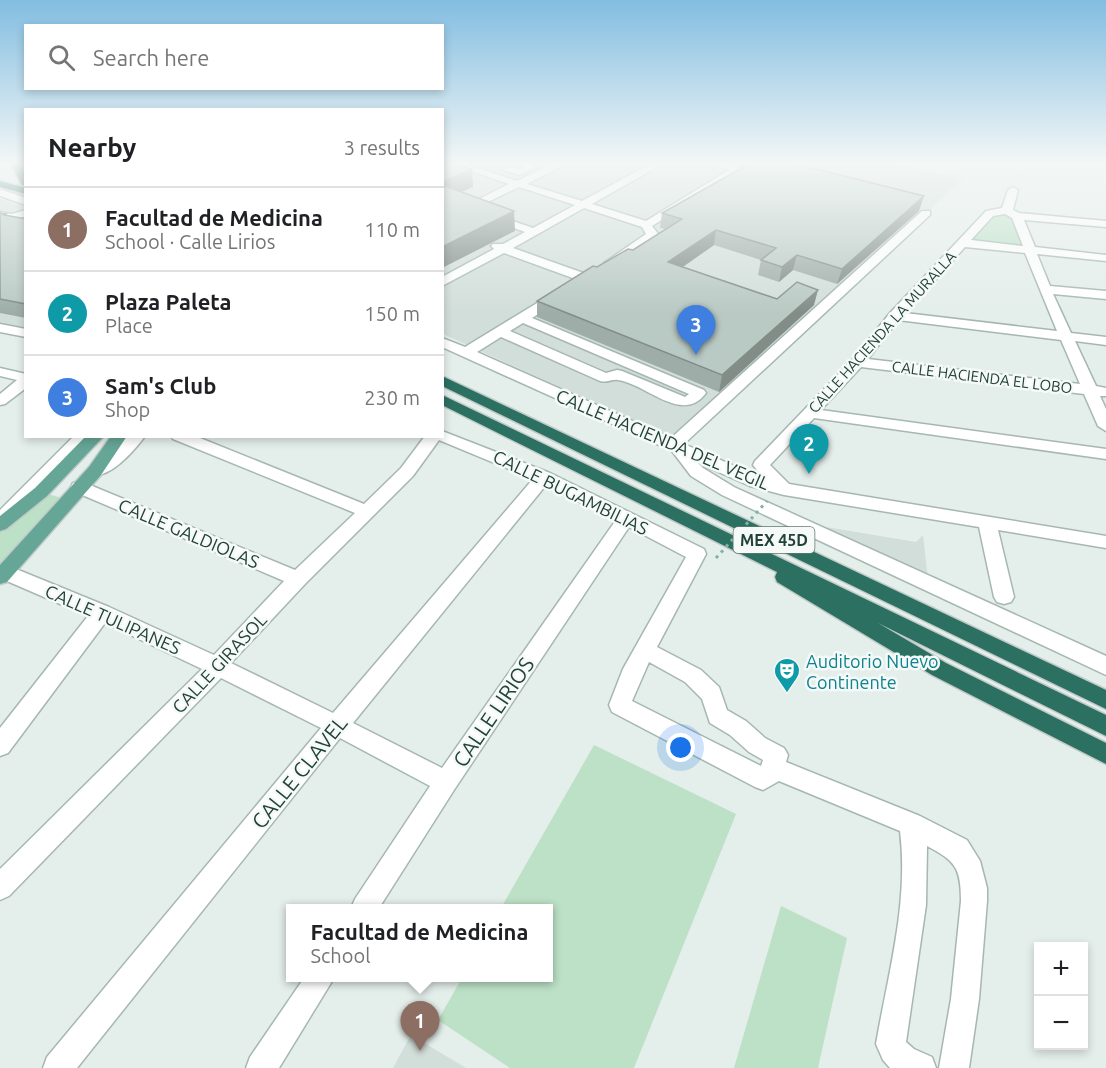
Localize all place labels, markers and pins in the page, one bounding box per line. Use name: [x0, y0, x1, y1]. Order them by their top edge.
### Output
pin: 3: [676, 306, 716, 355]
pin: 2: [790, 424, 828, 474]
place label: Auditorio Nuevo Continente: [806, 651, 939, 692]
theatre icon: Auditorio Nuevo Continente: [772, 656, 802, 694]
pin: 1: [400, 1002, 440, 1051]

